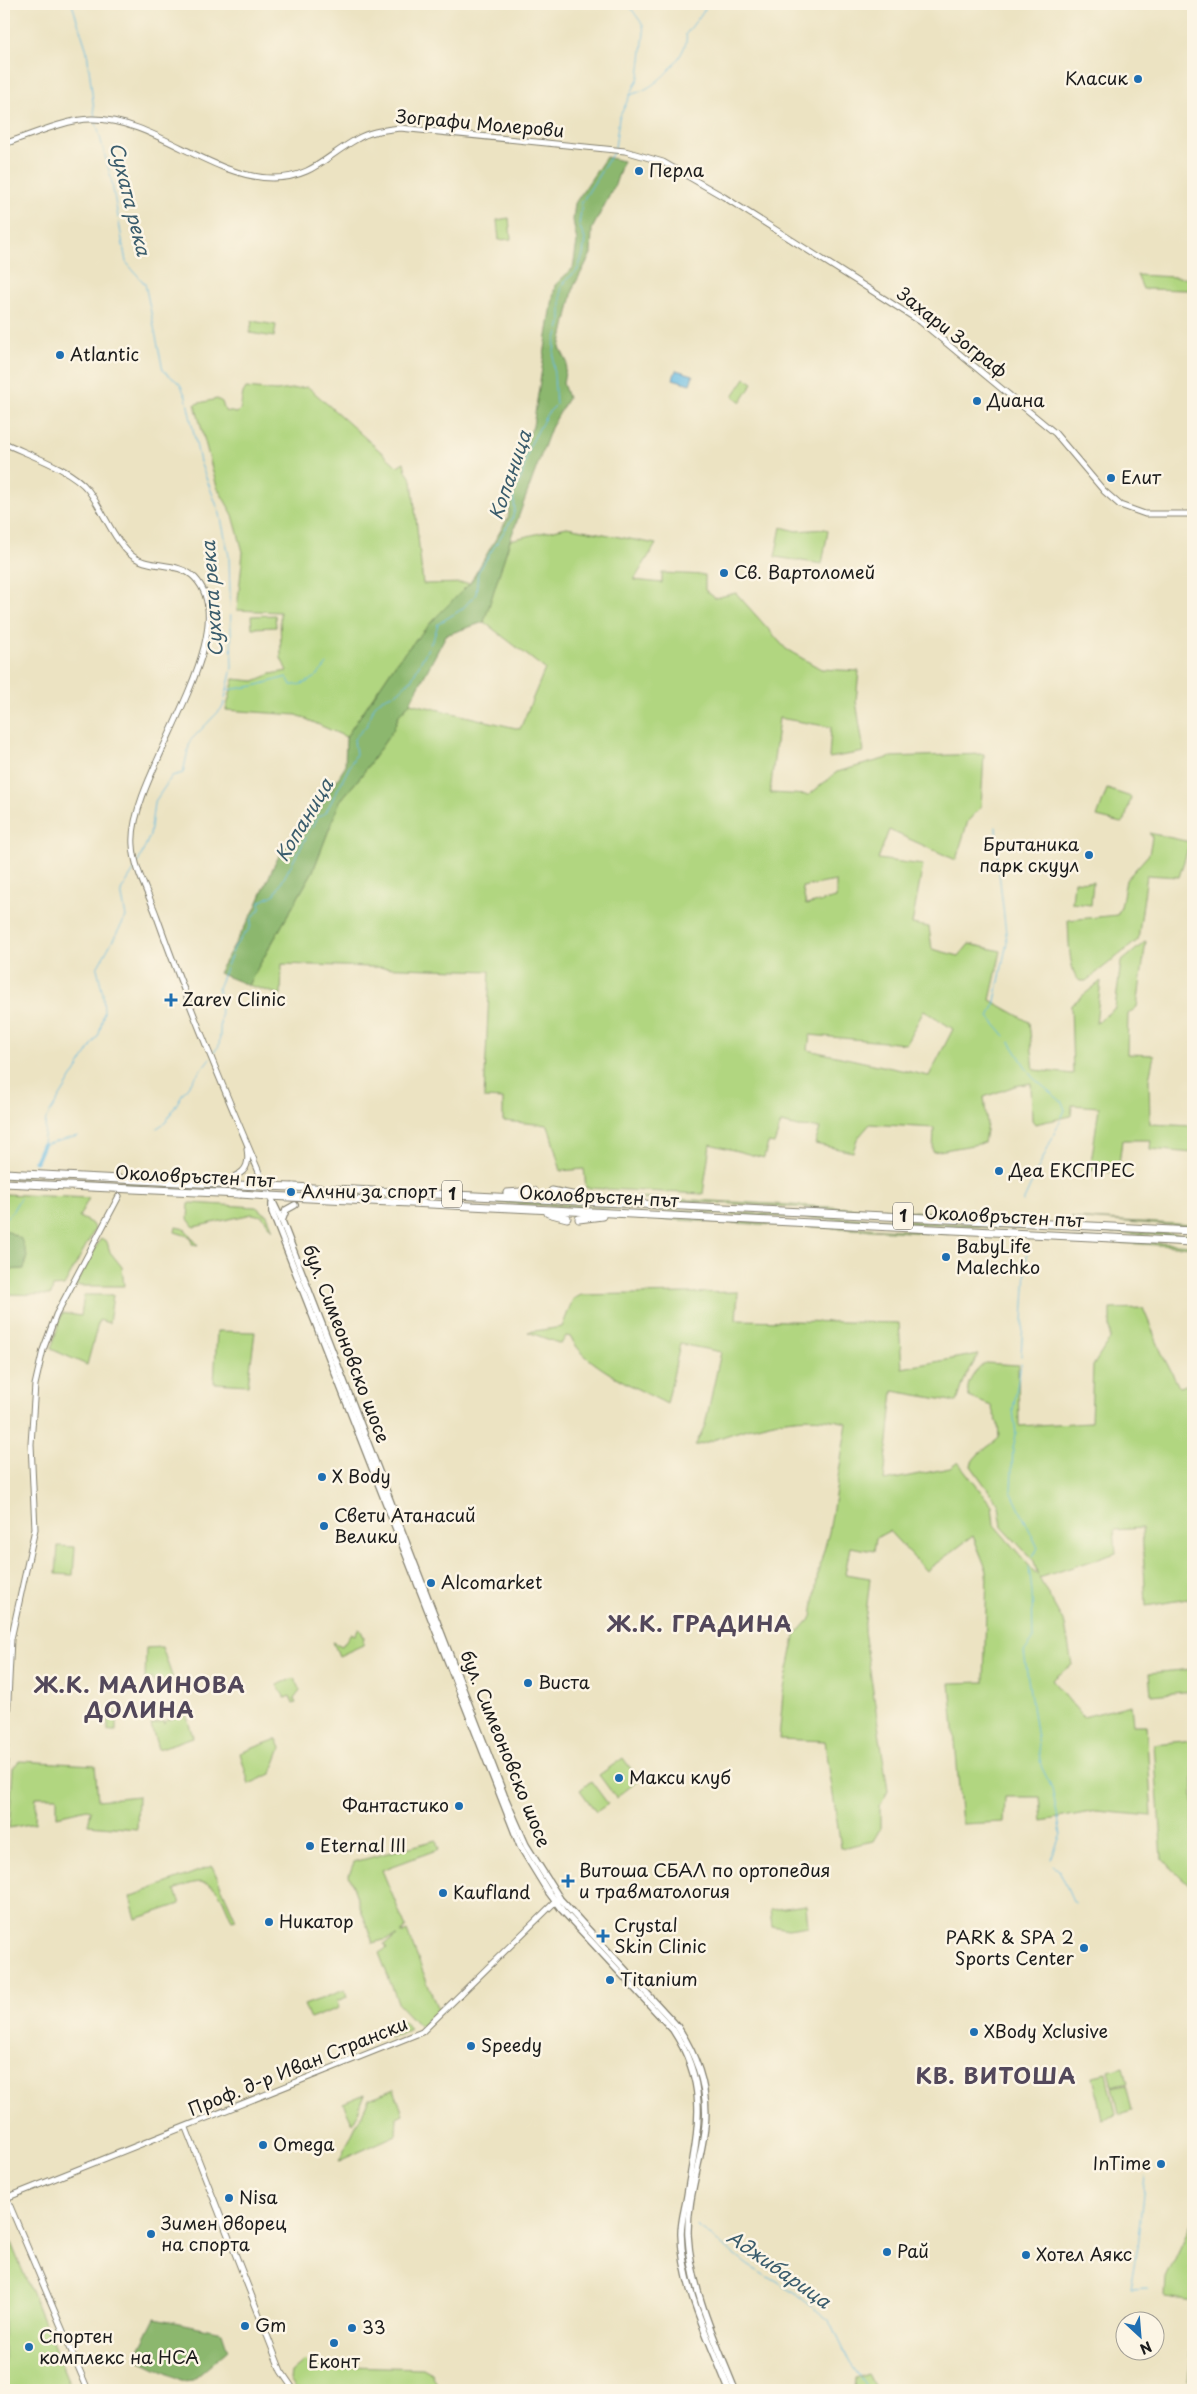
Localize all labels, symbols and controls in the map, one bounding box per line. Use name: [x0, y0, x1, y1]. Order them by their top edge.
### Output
place label: Класик: [1065, 64, 1128, 91]
marker: Класик: [1132, 73, 1144, 85]
street label: Зографи Молерови: [395, 102, 565, 143]
water label: Сухата река: [103, 139, 159, 260]
place label: Перла: [649, 156, 705, 183]
marker: Перла: [633, 165, 645, 177]
street label: Захари Зограф: [892, 280, 1014, 384]
place label: Atlantic: [70, 340, 139, 367]
marker: Atlantic: [54, 349, 66, 361]
place label: Диана: [986, 386, 1045, 413]
marker: Диана: [971, 395, 983, 407]
water label: Копаница: [481, 425, 538, 523]
place label: Елит: [1121, 463, 1162, 490]
marker: Елит: [1105, 472, 1117, 484]
water label: Сухата река: [193, 539, 229, 658]
place label: Св. Вартоломей: [734, 558, 875, 585]
marker: Св. Вартоломей: [718, 567, 730, 579]
water label: Копаница: [267, 772, 340, 866]
place label: Британика парк скуул: [979, 830, 1080, 878]
marker: Британика парк скуул: [1083, 849, 1095, 861]
place label: Zarev Clinic: [182, 985, 286, 1012]
marker: Zarev Clinic: [164, 993, 178, 1007]
place label: Деа ЕКСПРЕС: [1008, 1156, 1135, 1183]
street label: Околовръстен път: [114, 1158, 276, 1193]
marker: Деа ЕКСПРЕС: [993, 1165, 1005, 1177]
place label: Алчни за спорт: [301, 1177, 437, 1204]
street label: Околовръстен път: [518, 1178, 680, 1213]
road number: 1: [442, 1180, 462, 1208]
marker: Алчни за спорт: [285, 1186, 297, 1198]
street label: Околовръстен път: [923, 1198, 1085, 1233]
road number: 1: [893, 1202, 913, 1230]
place label: BabyLife Malechko: [956, 1232, 1040, 1280]
street label: бул. Симеоновско шосе: [297, 1240, 398, 1447]
marker: BabyLife Malechko: [940, 1251, 952, 1263]
place label: X Body: [332, 1462, 391, 1489]
marker: X Body: [316, 1471, 328, 1483]
place label: Свети Атанасий Велики: [334, 1501, 476, 1549]
marker: Свети Атанасий Велики: [318, 1520, 330, 1532]
place label: Alcomarket: [441, 1568, 542, 1595]
marker: Alcomarket: [425, 1577, 437, 1589]
district label: Ж.К. ГРАДИНА: [606, 1606, 793, 1639]
street label: бул. Симеоновско шосе: [454, 1646, 558, 1851]
district label: Ж.К. МАЛИНОВА ДОЛИНА: [33, 1667, 246, 1725]
place label: Виста: [538, 1668, 590, 1695]
marker: Виста: [522, 1677, 534, 1689]
place label: Макси клуб: [629, 1763, 731, 1790]
marker: Макси клуб: [613, 1772, 625, 1784]
place label: Фантастико: [342, 1791, 449, 1818]
marker: Фантастико: [453, 1800, 465, 1812]
place label: Eternal III: [320, 1831, 406, 1858]
marker: Eternal III: [304, 1840, 316, 1852]
place label: Витоша СБАЛ по ортопедия и травматология: [579, 1856, 831, 1904]
marker: Витоша СБАЛ по ортопедия и травматология: [561, 1874, 575, 1888]
place label: Kaufland: [453, 1878, 530, 1905]
marker: Kaufland: [437, 1887, 449, 1899]
place label: Никатор: [279, 1907, 354, 1934]
place label: Crystal Skin Clinic: [614, 1911, 707, 1959]
marker: Никатор: [263, 1916, 275, 1928]
place label: PARK & SPA 2 Sports Center: [945, 1923, 1075, 1971]
marker: Crystal Skin Clinic: [596, 1929, 610, 1943]
marker: PARK & SPA 2 Sports Center: [1078, 1942, 1090, 1954]
place label: Titanium: [620, 1965, 698, 1992]
marker: Titanium: [604, 1974, 616, 1986]
street label: Проф. д-р Иван Странски: [184, 2009, 411, 2122]
place label: XBody Xclusive: [984, 2017, 1108, 2044]
marker: XBody Xclusive: [968, 2026, 980, 2038]
place label: Speedy: [481, 2031, 542, 2058]
marker: Speedy: [465, 2040, 477, 2052]
district label: КВ. ВИТОША: [916, 2058, 1076, 2091]
place label: Omega: [273, 2130, 335, 2157]
marker: Omega: [257, 2139, 269, 2151]
place label: InTime: [1093, 2149, 1151, 2176]
marker: InTime: [1155, 2158, 1167, 2170]
place label: Nisa: [239, 2183, 278, 2210]
marker: Nisa: [223, 2192, 235, 2204]
place label: Зимен дворец на спорта: [161, 2209, 287, 2257]
water label: Аджибарица: [722, 2222, 838, 2315]
marker: Зимен дворец на спорта: [145, 2228, 157, 2240]
place label: Рай: [897, 2237, 929, 2264]
place label: Хотел Аякс: [1036, 2240, 1132, 2267]
marker: Рай: [881, 2246, 893, 2258]
marker: Хотел Аякс: [1020, 2249, 1032, 2261]
place label: Gm: [255, 2311, 286, 2338]
north arrow: [1114, 2312, 1164, 2362]
place label: 33: [362, 2313, 386, 2340]
marker: Gm: [239, 2320, 251, 2332]
place label: Спортен комплекс на НСА: [39, 2322, 199, 2370]
marker: 33: [346, 2322, 358, 2334]
text: N: [1136, 2336, 1156, 2360]
marker: Еконт: [328, 2337, 340, 2349]
marker: Спортен комплекс на НСА: [23, 2341, 35, 2353]
place label: Еконт: [308, 2347, 360, 2374]

